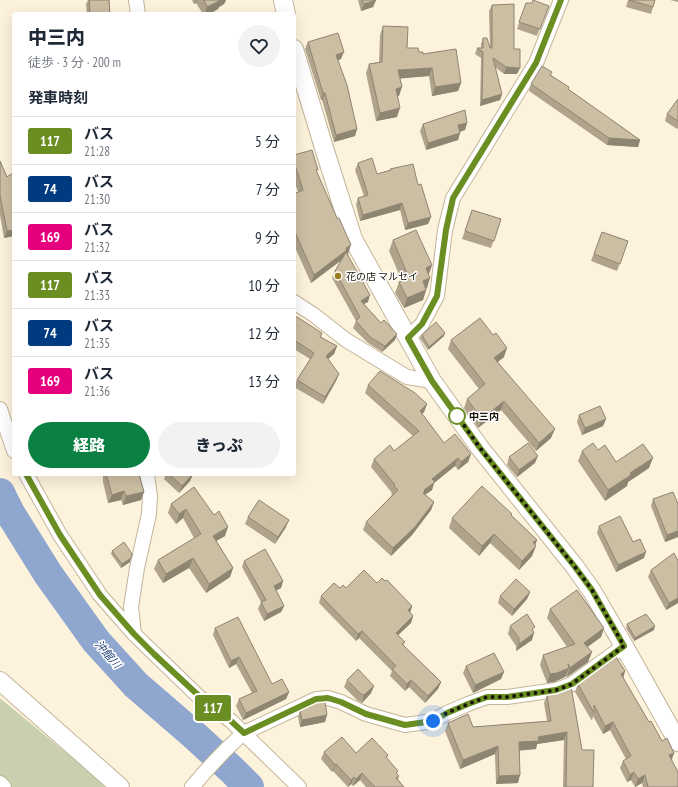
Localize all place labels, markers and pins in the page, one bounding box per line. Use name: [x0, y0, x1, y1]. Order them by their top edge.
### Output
place label: 花の店 マルセイ: [346, 270, 418, 283]
marker: 花の店 マルセイ: [333, 271, 343, 281]
marker: 中三内: [448, 407, 466, 425]
place label: 中三内: [469, 410, 499, 423]

